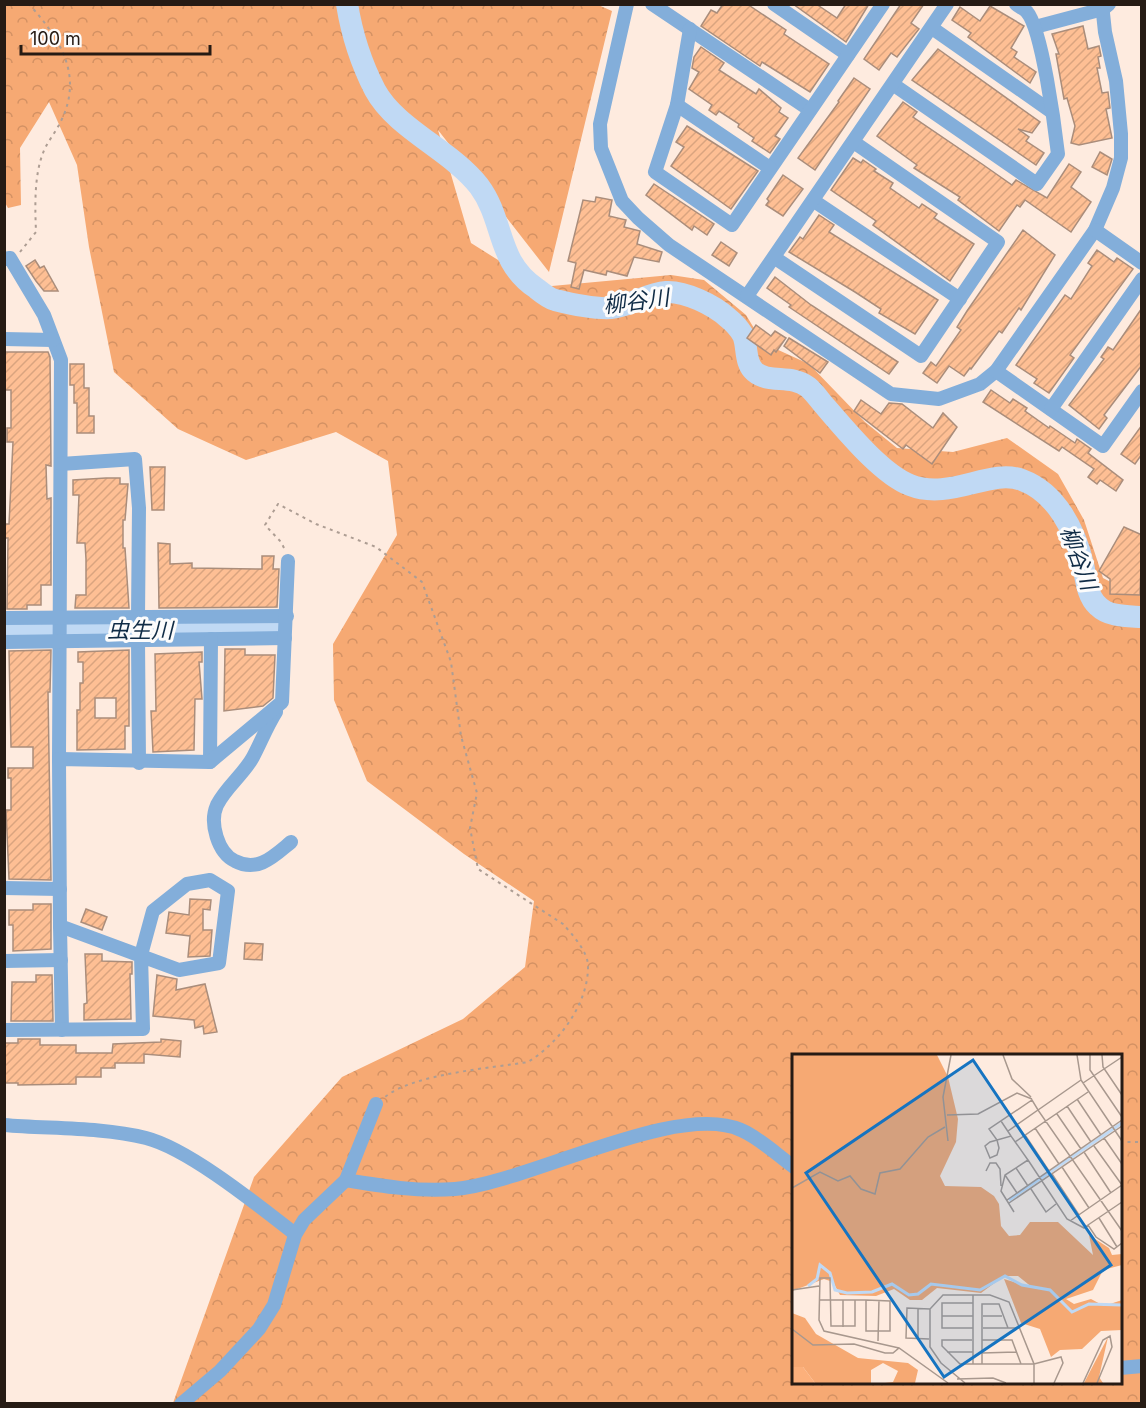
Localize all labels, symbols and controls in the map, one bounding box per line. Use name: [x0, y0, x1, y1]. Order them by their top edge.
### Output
scale bar: [21, 18, 210, 56]
text: 100 m: [30, 28, 81, 49]
water label: 柳谷川: [602, 284, 672, 318]
water label: 柳谷川: [1055, 523, 1103, 595]
water label: 虫生川: [107, 617, 175, 643]
inset map: [792, 1054, 1122, 1384]

